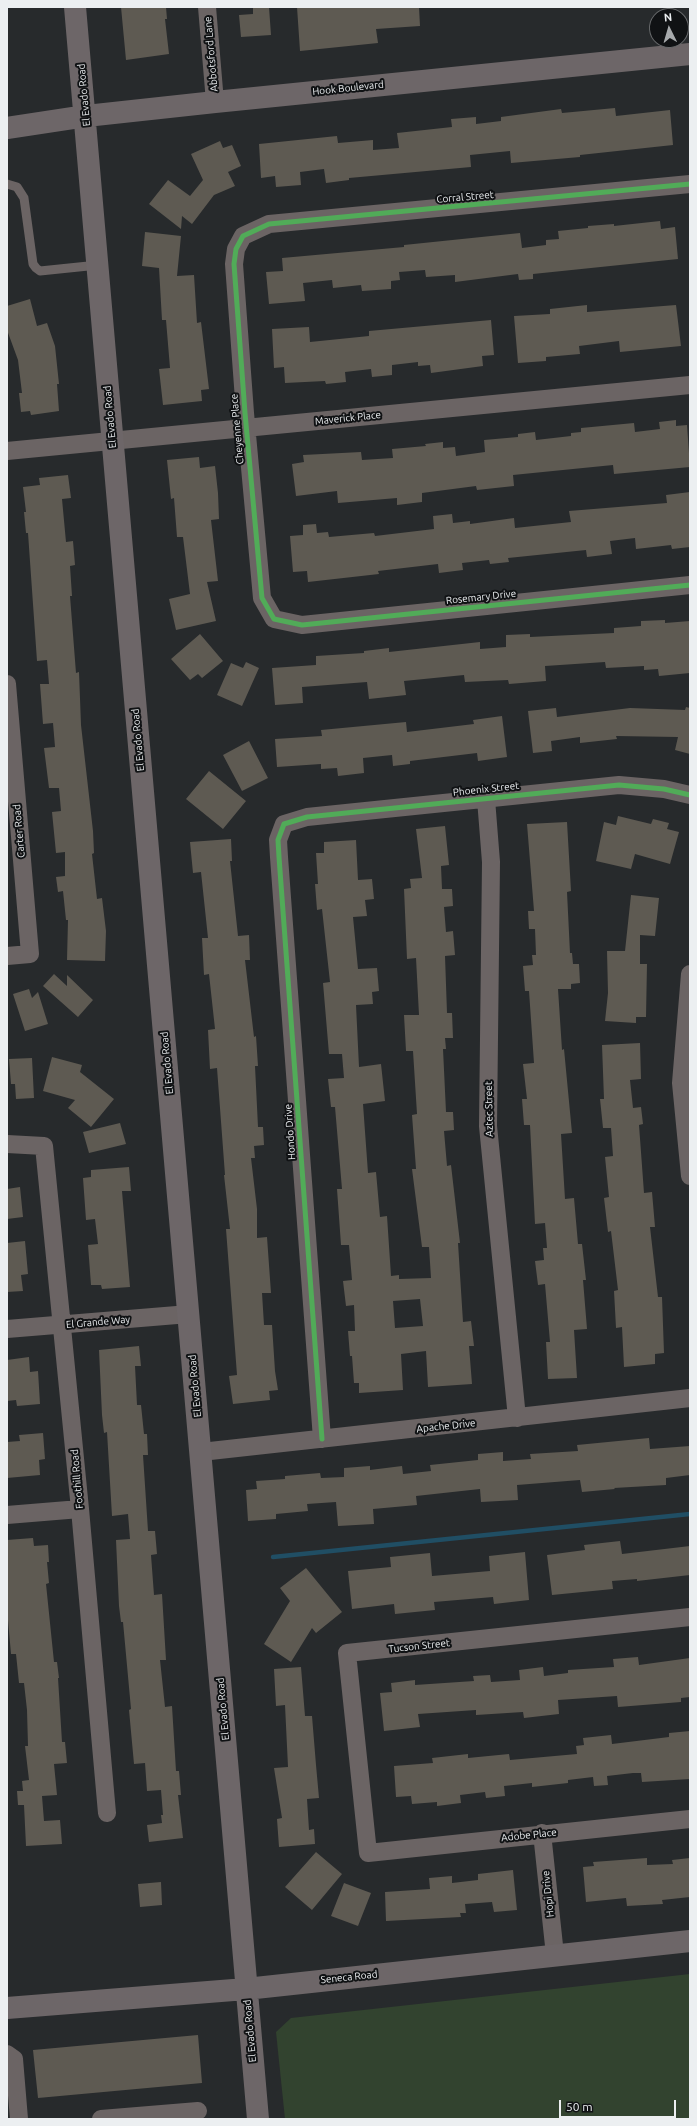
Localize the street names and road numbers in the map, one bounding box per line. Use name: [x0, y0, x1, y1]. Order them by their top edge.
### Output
street label: Abbotsford Lane: [202, 16, 220, 92]
street label: El Evado Road: [75, 63, 93, 127]
street label: Hook Boulevard: [312, 78, 384, 98]
street label: Corral Street: [436, 189, 494, 205]
street label: El Evado Road: [101, 385, 119, 449]
street label: Cheyenne Place: [228, 393, 246, 465]
street label: Maverick Place: [314, 409, 382, 427]
street label: Rosemary Drive: [445, 587, 517, 607]
street label: El Evado Road: [129, 708, 147, 772]
street label: Phoenix Street: [452, 780, 520, 798]
street label: Carter Road: [11, 804, 27, 858]
street label: El Evado Road: [158, 1031, 176, 1095]
street label: Aztec Street: [483, 1081, 495, 1137]
street label: Hondo Drive: [282, 1104, 298, 1160]
street label: El Grande Way: [65, 1313, 131, 1331]
street label: El Evado Road: [186, 1354, 204, 1418]
street label: Apache Drive: [416, 1417, 476, 1435]
street label: Foothill Road: [68, 1449, 86, 1509]
street label: Tucson Street: [388, 1637, 450, 1655]
street label: El Evado Road: [214, 1677, 232, 1741]
street label: Adobe Place: [501, 1826, 557, 1844]
street label: Hopi Drive: [540, 1870, 556, 1918]
street label: Seneca Road: [320, 1968, 378, 1986]
street label: El Evado Road: [241, 1999, 259, 2063]

